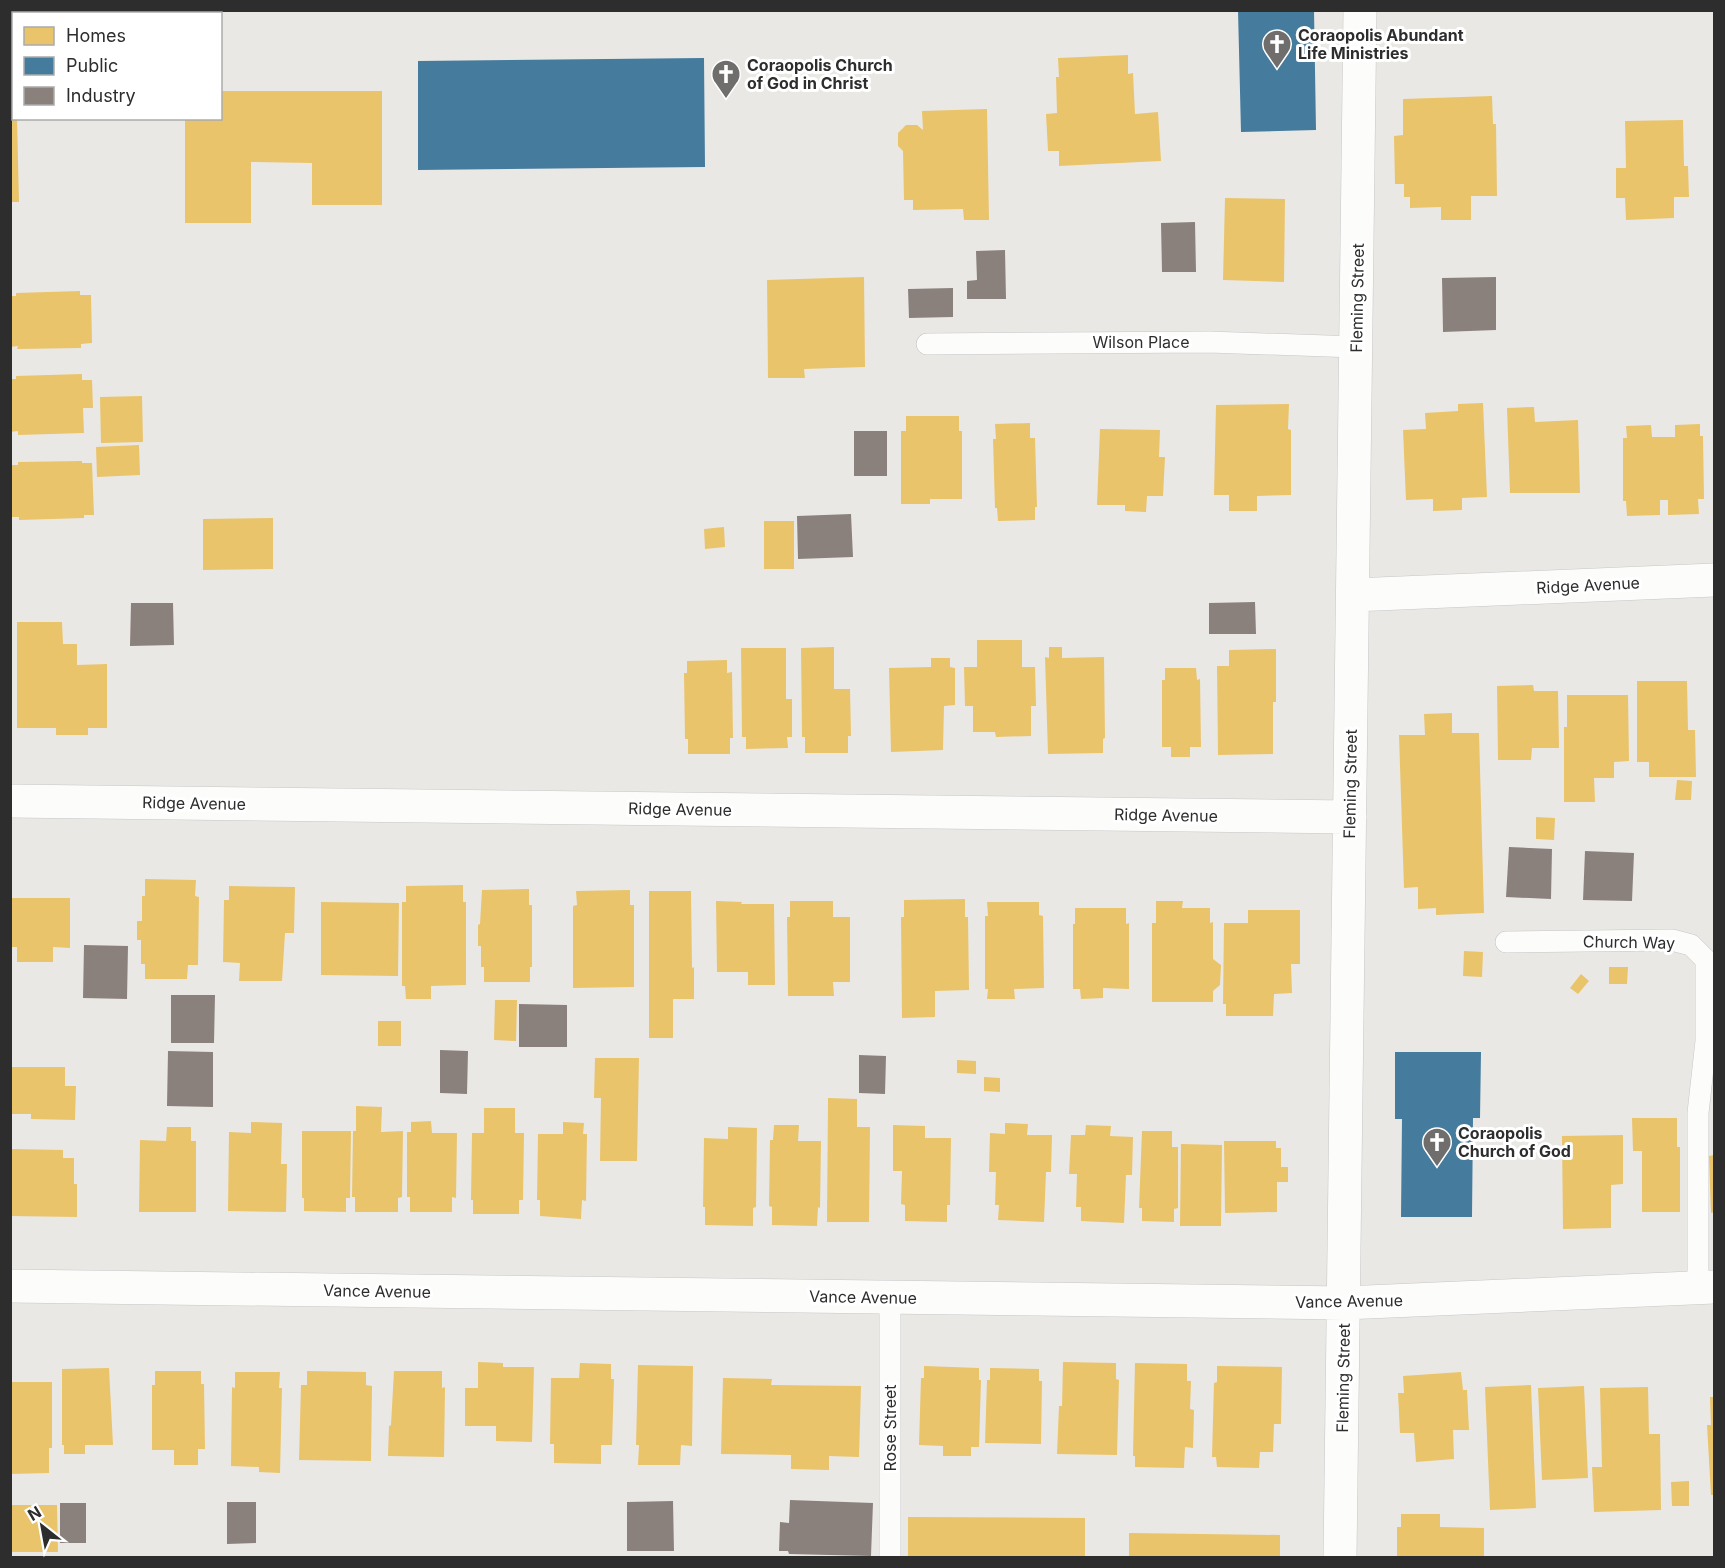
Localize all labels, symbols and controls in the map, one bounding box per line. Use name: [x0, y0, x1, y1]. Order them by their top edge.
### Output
legend: [12, 12, 222, 120]
text: Homes: [66, 25, 126, 46]
place label: Coraopolis Abundant Life Ministries: [1298, 25, 1464, 63]
church icon: Coraopolis Abundant Life Ministries: [1261, 28, 1293, 70]
text: Public: [66, 55, 118, 76]
place label: Coraopolis Church of God in Christ: [747, 55, 893, 93]
church icon: Coraopolis Church of God in Christ: [710, 58, 742, 100]
text: Industry: [66, 85, 136, 106]
street label: Fleming Street: [1346, 243, 1368, 353]
street label: Wilson Place: [1092, 332, 1190, 352]
street label: Ridge Avenue: [1536, 572, 1640, 598]
street label: Fleming Street: [1339, 729, 1361, 839]
street label: Ridge Avenue: [142, 792, 246, 814]
street label: Ridge Avenue: [628, 798, 732, 820]
street label: Ridge Avenue: [1114, 804, 1218, 826]
street label: Church Way: [1583, 931, 1675, 953]
place label: Coraopolis Church of God: [1458, 1123, 1571, 1161]
church icon: Coraopolis Church of God: [1421, 1126, 1453, 1168]
street label: Vance Avenue: [323, 1280, 431, 1302]
street label: Vance Avenue: [809, 1286, 917, 1308]
street label: Vance Avenue: [1295, 1290, 1403, 1312]
street label: Fleming Street: [1332, 1323, 1354, 1433]
street label: Rose Street: [880, 1384, 900, 1472]
north arrow: [12, 1496, 72, 1556]
text: N: [24, 1501, 45, 1525]

